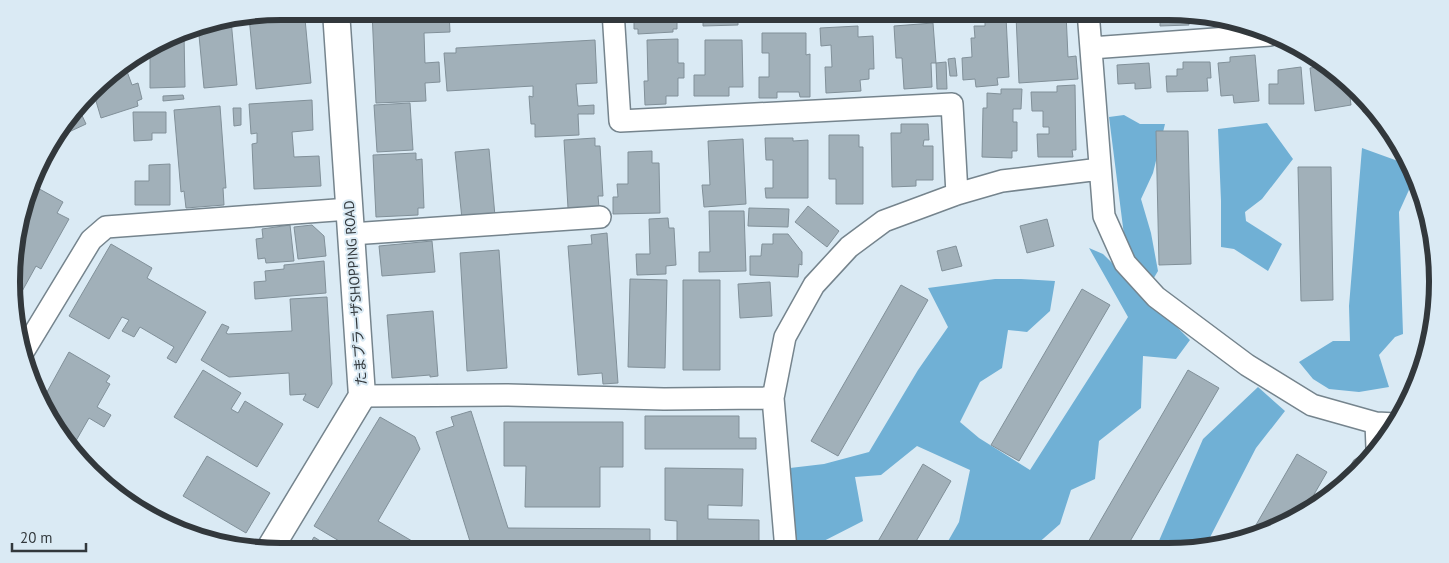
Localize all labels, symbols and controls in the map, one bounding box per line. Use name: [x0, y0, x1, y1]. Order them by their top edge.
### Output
street label: たまプラーザSHOPPING ROAD: [340, 200, 370, 386]
scale bar: [12, 520, 86, 552]
text: 20 m: [20, 528, 53, 547]

